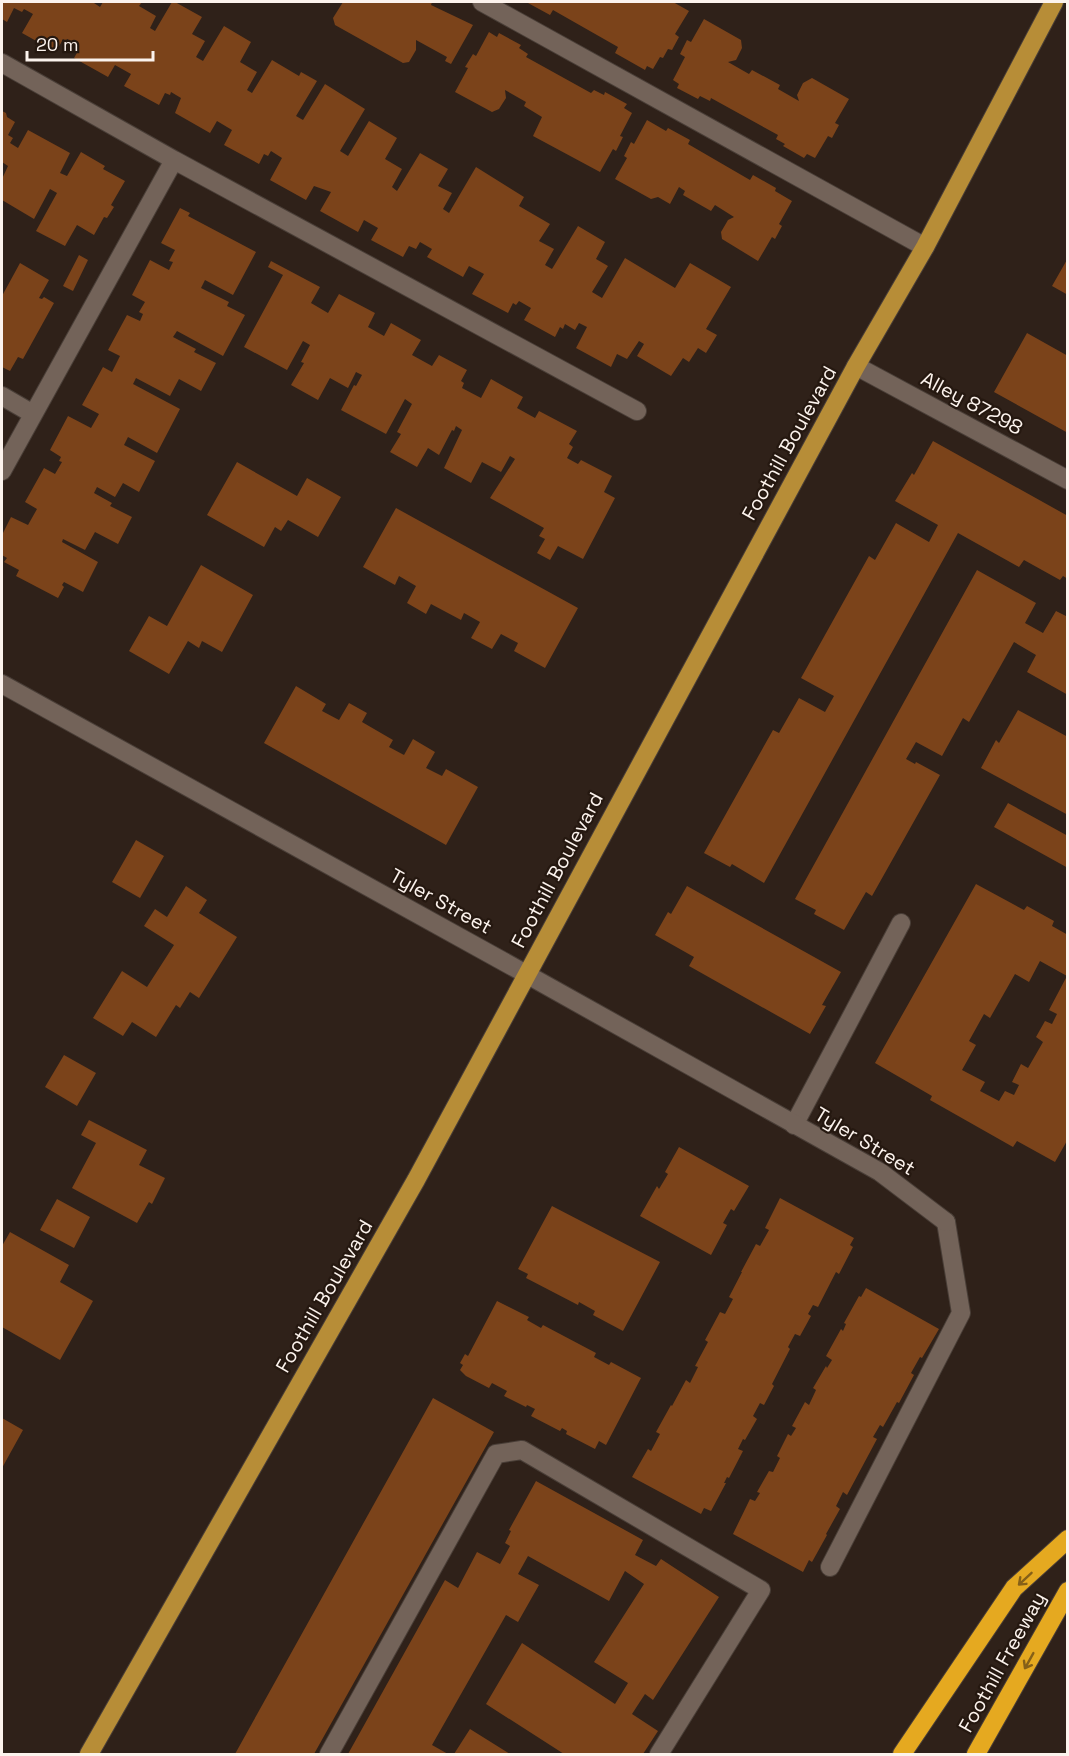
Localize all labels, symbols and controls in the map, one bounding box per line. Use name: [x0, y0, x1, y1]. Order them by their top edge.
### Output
scale bar: [27, 24, 153, 62]
text: 20 m: [36, 33, 79, 56]
street label: Foothill Boulevard: [736, 361, 842, 525]
street label: Alley 87298: [917, 365, 1027, 441]
street label: Foothill Boulevard: [505, 788, 609, 952]
street label: Tyler Street: [385, 862, 497, 940]
street label: Tyler Street: [810, 1101, 920, 1181]
street label: Foothill Boulevard: [270, 1215, 378, 1377]
one-way arrow: [1017, 1572, 1032, 1586]
street label: Foothill Freeway: [953, 1587, 1051, 1737]
one-way arrow: [1022, 1652, 1034, 1669]

